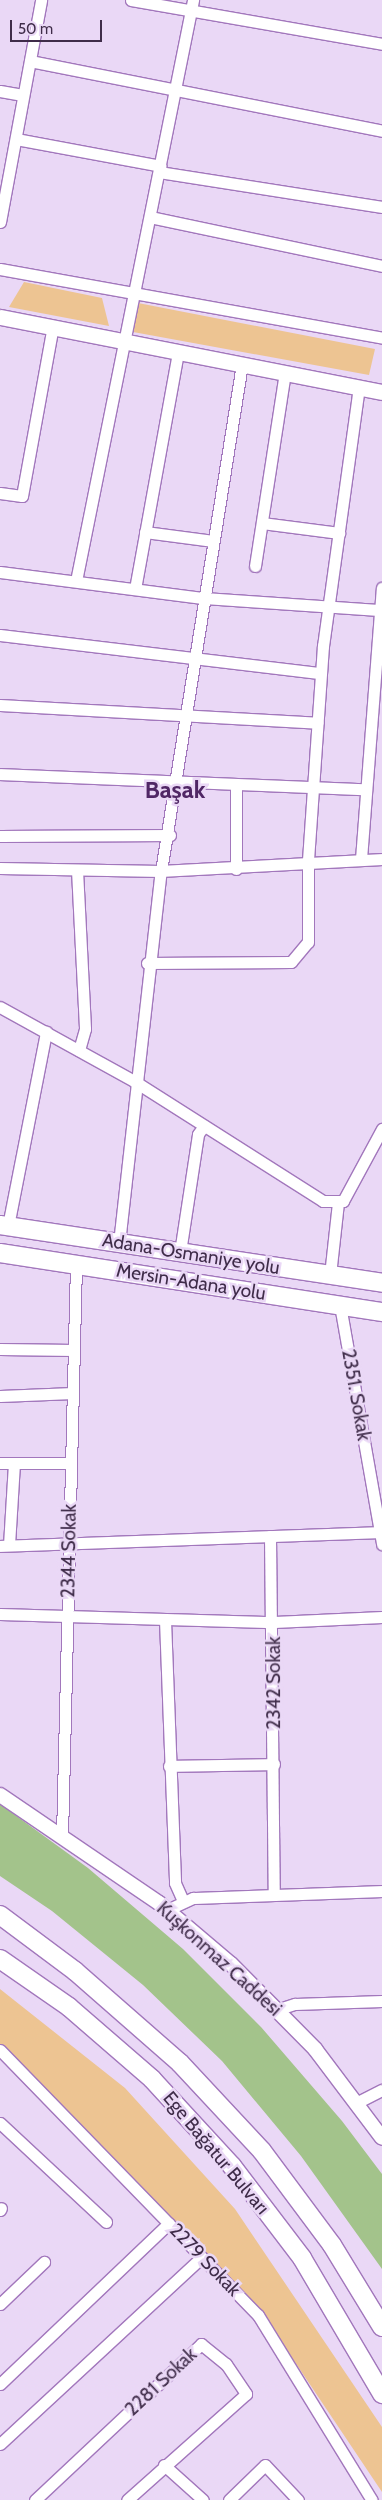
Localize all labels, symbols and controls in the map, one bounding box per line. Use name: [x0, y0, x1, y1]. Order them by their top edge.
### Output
scale bar: [12, 10, 105, 42]
text: 50 m: [18, 20, 53, 38]
district label: Başak: [145, 776, 205, 804]
street label: Adana-Osmaniye yolu: [101, 1229, 281, 1279]
street label: Mersin-Adana yolu: [115, 1259, 267, 1305]
street label: 2351. Sokak: [337, 1347, 375, 1443]
street label: 2344 Sokak: [57, 1504, 81, 1598]
street label: 2342 Sokak: [263, 1636, 285, 1730]
street label: Kuşkonmaz Caddesi: [152, 1897, 286, 2021]
street label: Ege Bağatur Bulvarı: [158, 2087, 274, 2219]
street label: 2279 Sokak: [165, 2219, 245, 2301]
street label: 2281 Sokak: [121, 2343, 201, 2421]

